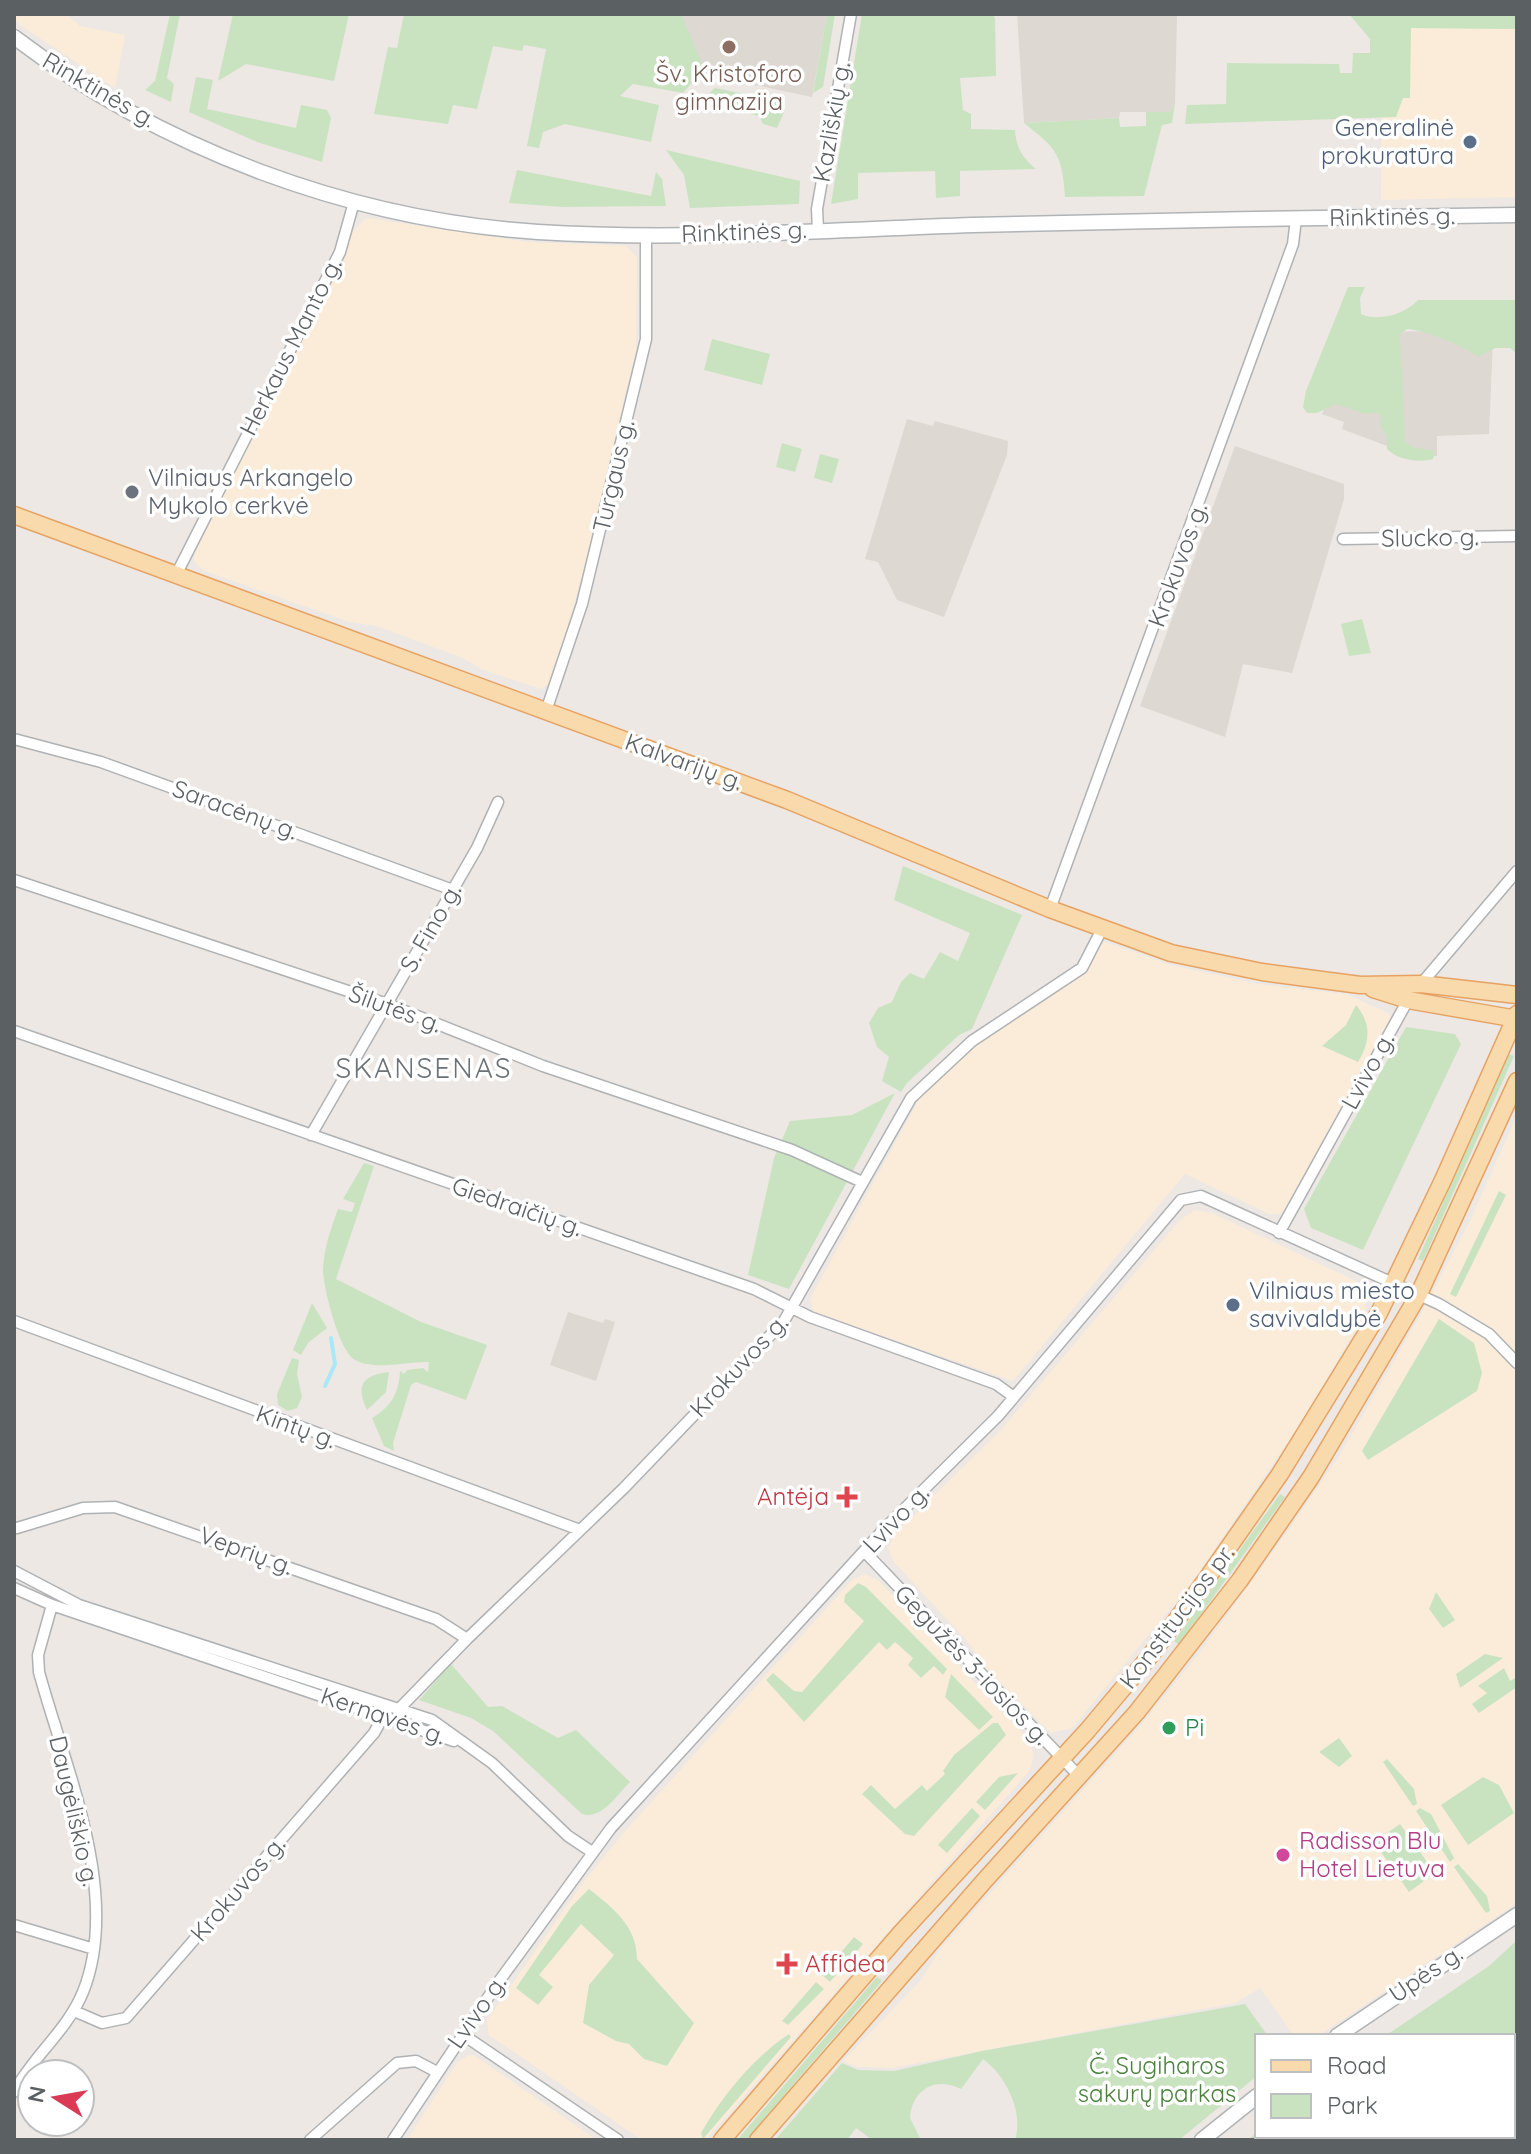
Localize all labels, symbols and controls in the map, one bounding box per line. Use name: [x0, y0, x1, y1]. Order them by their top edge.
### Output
marker: Šv. Kristoforo gimnazija: [720, 38, 738, 56]
street label: Rinktinės g.: [38, 45, 161, 134]
place label: Šv. Kristoforo gimnazija: [656, 58, 802, 116]
street label: Kazliškių g.: [806, 59, 856, 184]
place label: Generalinė prokuratūra: [1321, 112, 1454, 170]
marker: Generalinė prokuratūra: [1461, 133, 1479, 151]
street label: Rinktinės g.: [1329, 200, 1455, 232]
street label: Rinktinės g.: [681, 214, 807, 248]
street label: Herkaus Manto g.: [232, 253, 348, 440]
street label: Turgaus g.: [586, 417, 640, 535]
place label: Vilniaus Arkangelo Mykolo cerkvė: [148, 462, 353, 520]
marker: Vilniaus Arkangelo Mykolo cerkvė: [123, 483, 141, 501]
street label: Krokuvos g.: [1141, 499, 1213, 631]
street label: Slucko g.: [1381, 521, 1479, 553]
street label: Kalvarijų g.: [621, 726, 747, 796]
street label: Saracėnų g.: [169, 773, 302, 846]
street label: S. Fino g.: [393, 878, 467, 977]
street label: Šilutės g.: [345, 977, 446, 1039]
street label: Lvivo g.: [1334, 1027, 1400, 1114]
district label: SKANSENAS: [335, 1050, 513, 1085]
street label: Giedraičių g.: [448, 1170, 586, 1242]
place label: Vilniaus miesto savivaldybė: [1249, 1275, 1415, 1333]
marker: Vilniaus miesto savivaldybė: [1224, 1296, 1242, 1314]
street label: Krokuvos g.: [683, 1308, 793, 1423]
street label: Kintų g.: [252, 1398, 340, 1454]
street label: Lvivo g.: [856, 1478, 935, 1559]
place label: Antėja: [757, 1481, 829, 1511]
marker: Antėja: [836, 1486, 858, 1508]
street label: Veprių g.: [195, 1519, 297, 1581]
street label: Konstitucijos pr.: [1112, 1539, 1240, 1694]
street label: Gegužės 3-iosios g.: [889, 1578, 1057, 1751]
street label: Kernavės g.: [317, 1680, 450, 1750]
place label: Pi: [1185, 1712, 1204, 1742]
marker: Pi: [1160, 1719, 1178, 1737]
street label: Daugėliškio g.: [43, 1733, 107, 1889]
place label: Radisson Blu Hotel Lietuva: [1299, 1825, 1445, 1883]
street label: Krokuvos g.: [183, 1830, 291, 1947]
marker: Radisson Blu Hotel Lietuva: [1274, 1846, 1292, 1864]
street label: Upės g.: [1383, 1938, 1468, 2009]
place label: Affidea: [805, 1948, 886, 1978]
marker: Affidea: [776, 1953, 798, 1975]
street label: Lvivo g.: [440, 1969, 512, 2054]
legend: [1255, 2034, 1515, 2138]
park label: Č. Sugiharos sakurų parkas: [1078, 2050, 1236, 2108]
text: Road: [1327, 2050, 1387, 2080]
north arrow: [16, 2058, 96, 2138]
text: N: [21, 2084, 52, 2105]
text: Park: [1327, 2090, 1378, 2120]

